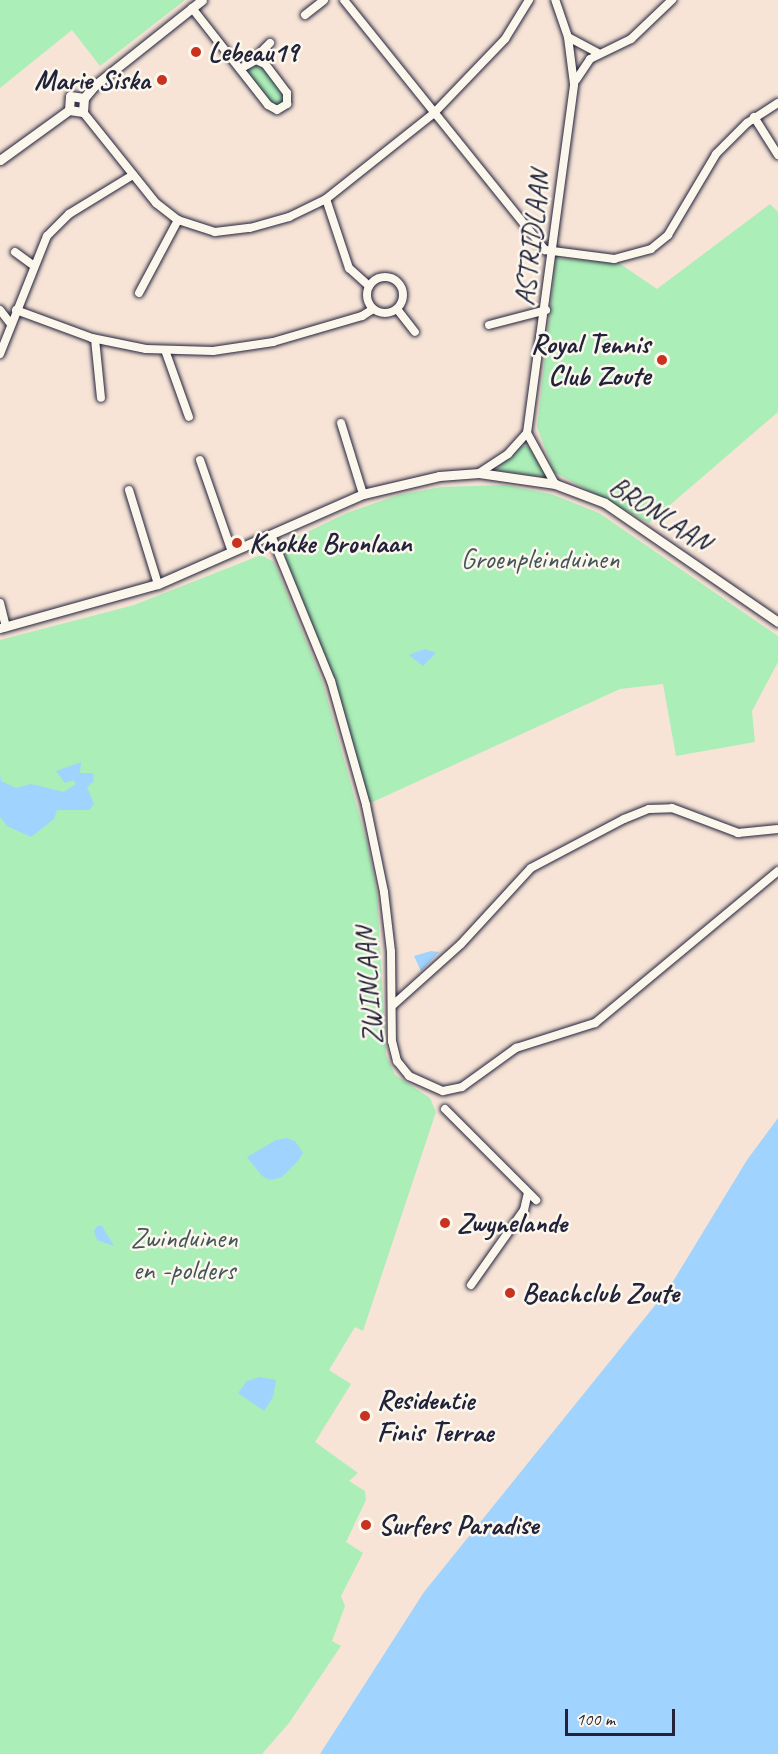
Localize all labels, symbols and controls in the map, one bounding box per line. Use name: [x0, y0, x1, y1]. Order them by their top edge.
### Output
place label: Lebeau19: [208, 35, 298, 69]
marker: Lebeau19: [189, 45, 203, 59]
place label: Marie Siska: [34, 63, 150, 97]
marker: Marie Siska: [155, 73, 169, 87]
street label: ASTRIDLAAN: [507, 169, 557, 307]
place label: Royal Tennis Club Zoute: [532, 327, 650, 393]
marker: Royal Tennis Club Zoute: [655, 353, 669, 367]
street label: BRONLAAN: [603, 469, 717, 559]
place label: Knokke Bronlaan: [249, 526, 411, 560]
marker: Knokke Bronlaan: [230, 536, 244, 550]
park label: Groenpleinduinen: [461, 542, 619, 576]
street label: ZWINLAAN: [348, 926, 390, 1046]
place label: Zwynelande: [457, 1206, 567, 1240]
marker: Zwynelande: [438, 1216, 452, 1230]
park label: Zwinduinen en -polders: [131, 1221, 237, 1287]
place label: Beachclub Zoute: [522, 1276, 679, 1310]
marker: Beachclub Zoute: [503, 1286, 517, 1300]
place label: Residentie Finis Terrae: [377, 1383, 491, 1449]
marker: Residentie Finis Terrae: [358, 1409, 372, 1423]
place label: Surfers Paradise: [378, 1508, 538, 1542]
marker: Surfers Paradise: [359, 1518, 373, 1532]
scale bar: [568, 1697, 678, 1735]
text: 100 m: [576, 1708, 615, 1730]

